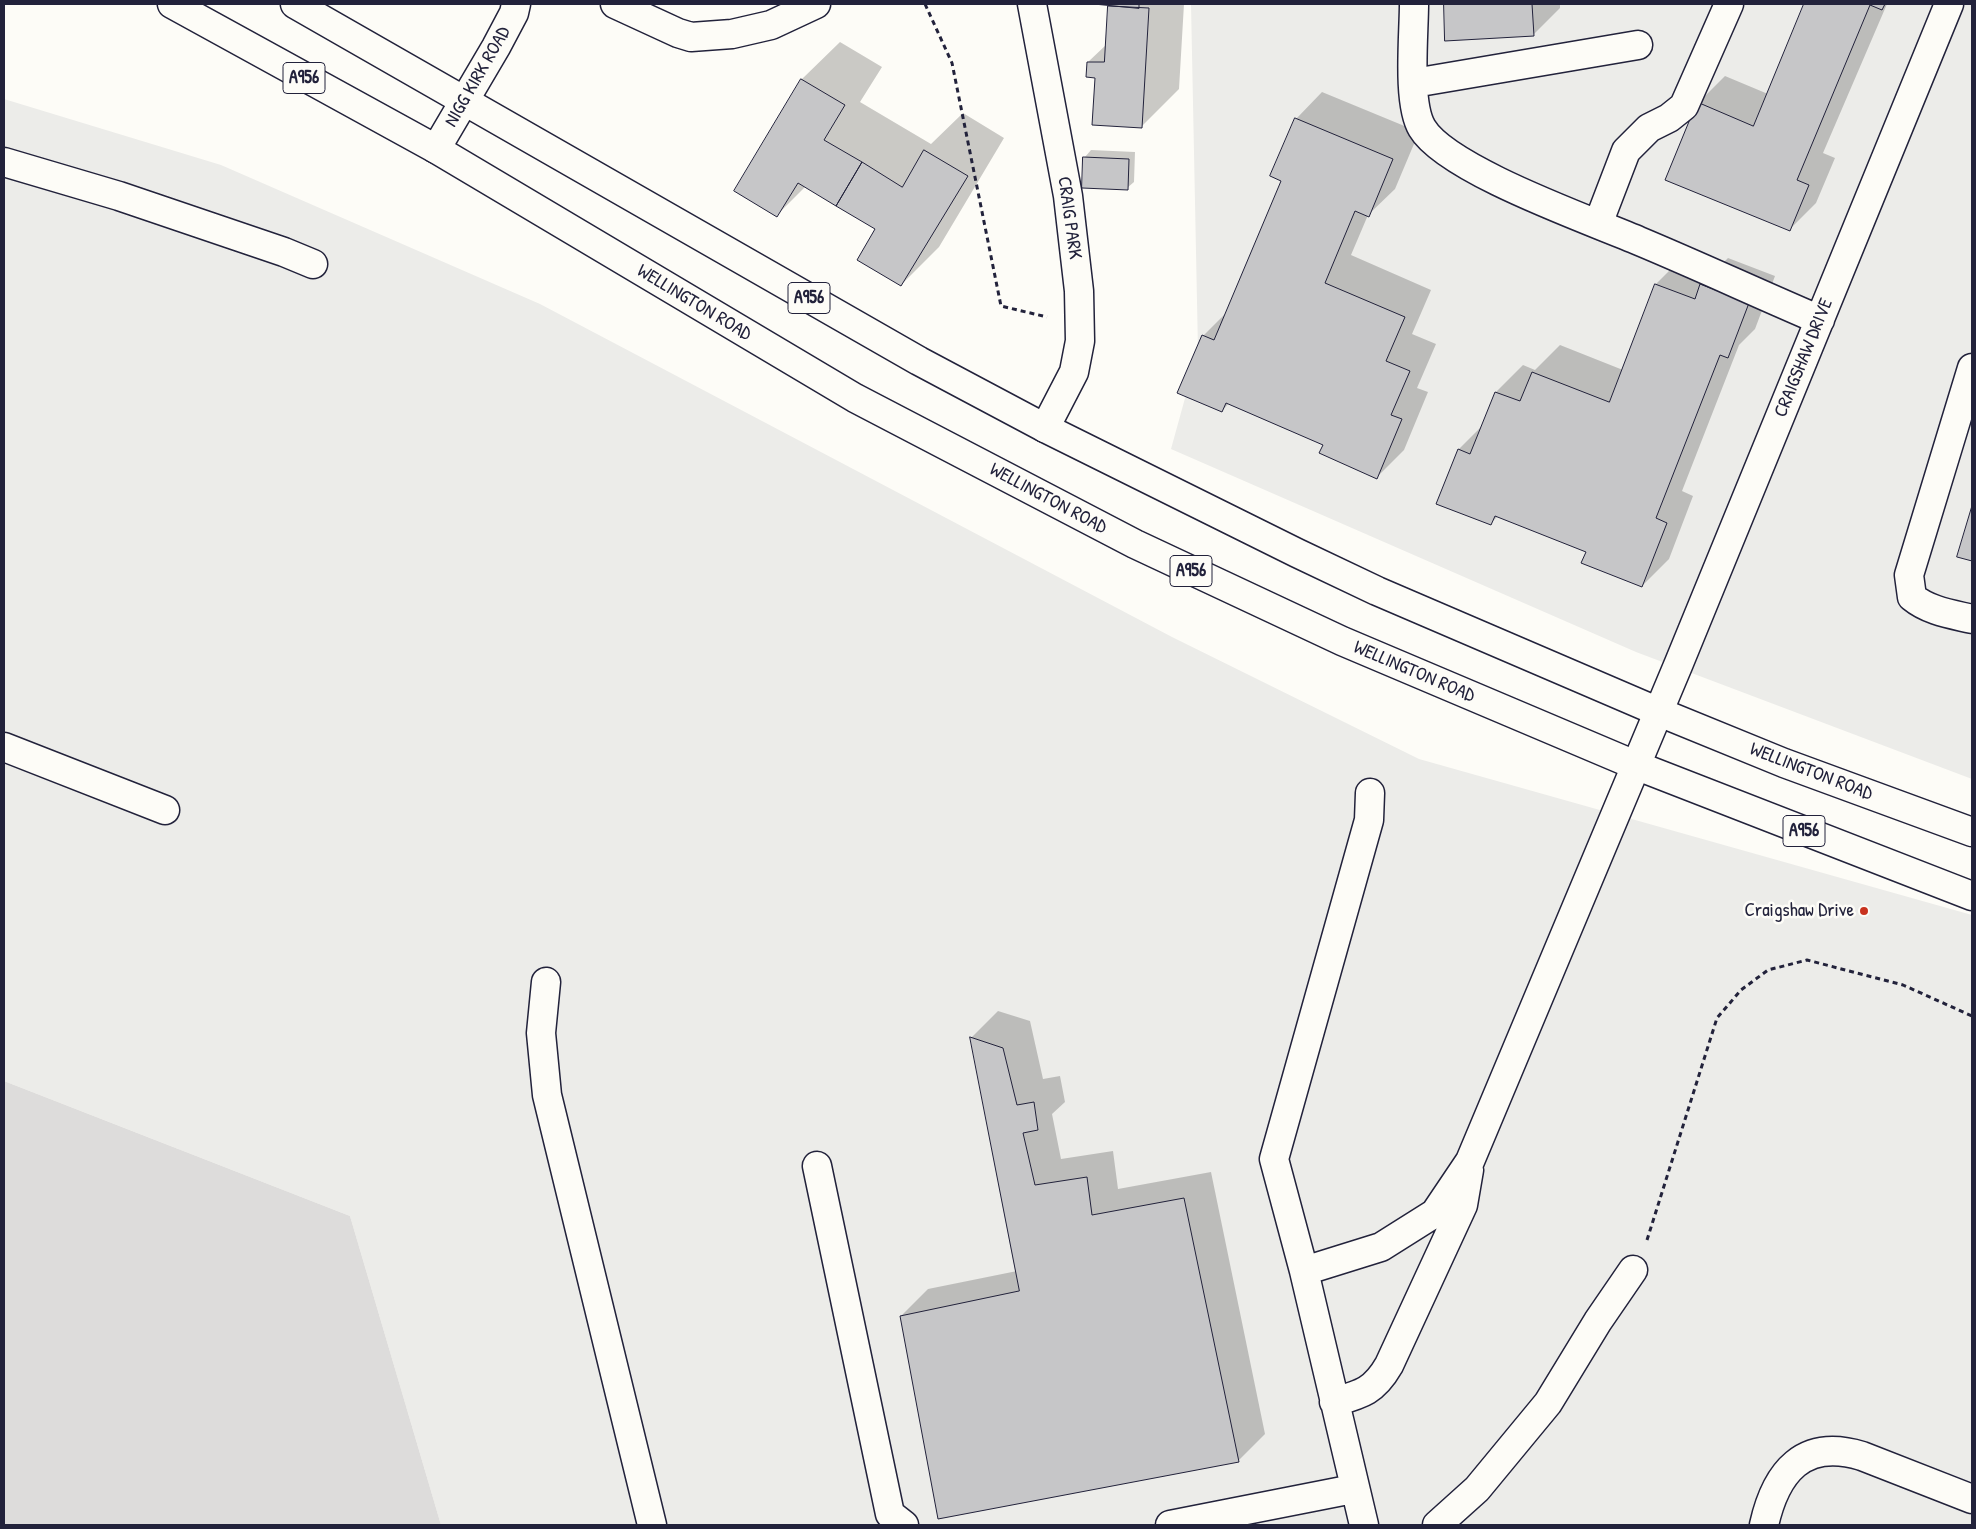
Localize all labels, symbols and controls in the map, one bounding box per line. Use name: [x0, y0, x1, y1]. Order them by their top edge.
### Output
street label: NIGG KIRK ROAD: [440, 23, 516, 131]
road number: A956: [283, 62, 325, 94]
street label: CRAIG PARK: [1052, 175, 1086, 261]
street label: WELLINGTON ROAD: [633, 260, 755, 346]
road number: A956: [788, 282, 830, 314]
street label: CRAIGSHAW DRIVE: [1770, 295, 1838, 421]
street label: WELLINGTON ROAD: [986, 459, 1110, 539]
road number: A956: [1170, 556, 1212, 586]
street label: WELLINGTON ROAD: [1350, 636, 1478, 708]
street label: WELLINGTON ROAD: [1747, 738, 1875, 806]
road number: A956: [1783, 816, 1825, 846]
place label: Craigshaw Drive: [1744, 900, 1854, 922]
marker: Craigshaw Drive: [1858, 905, 1870, 917]

